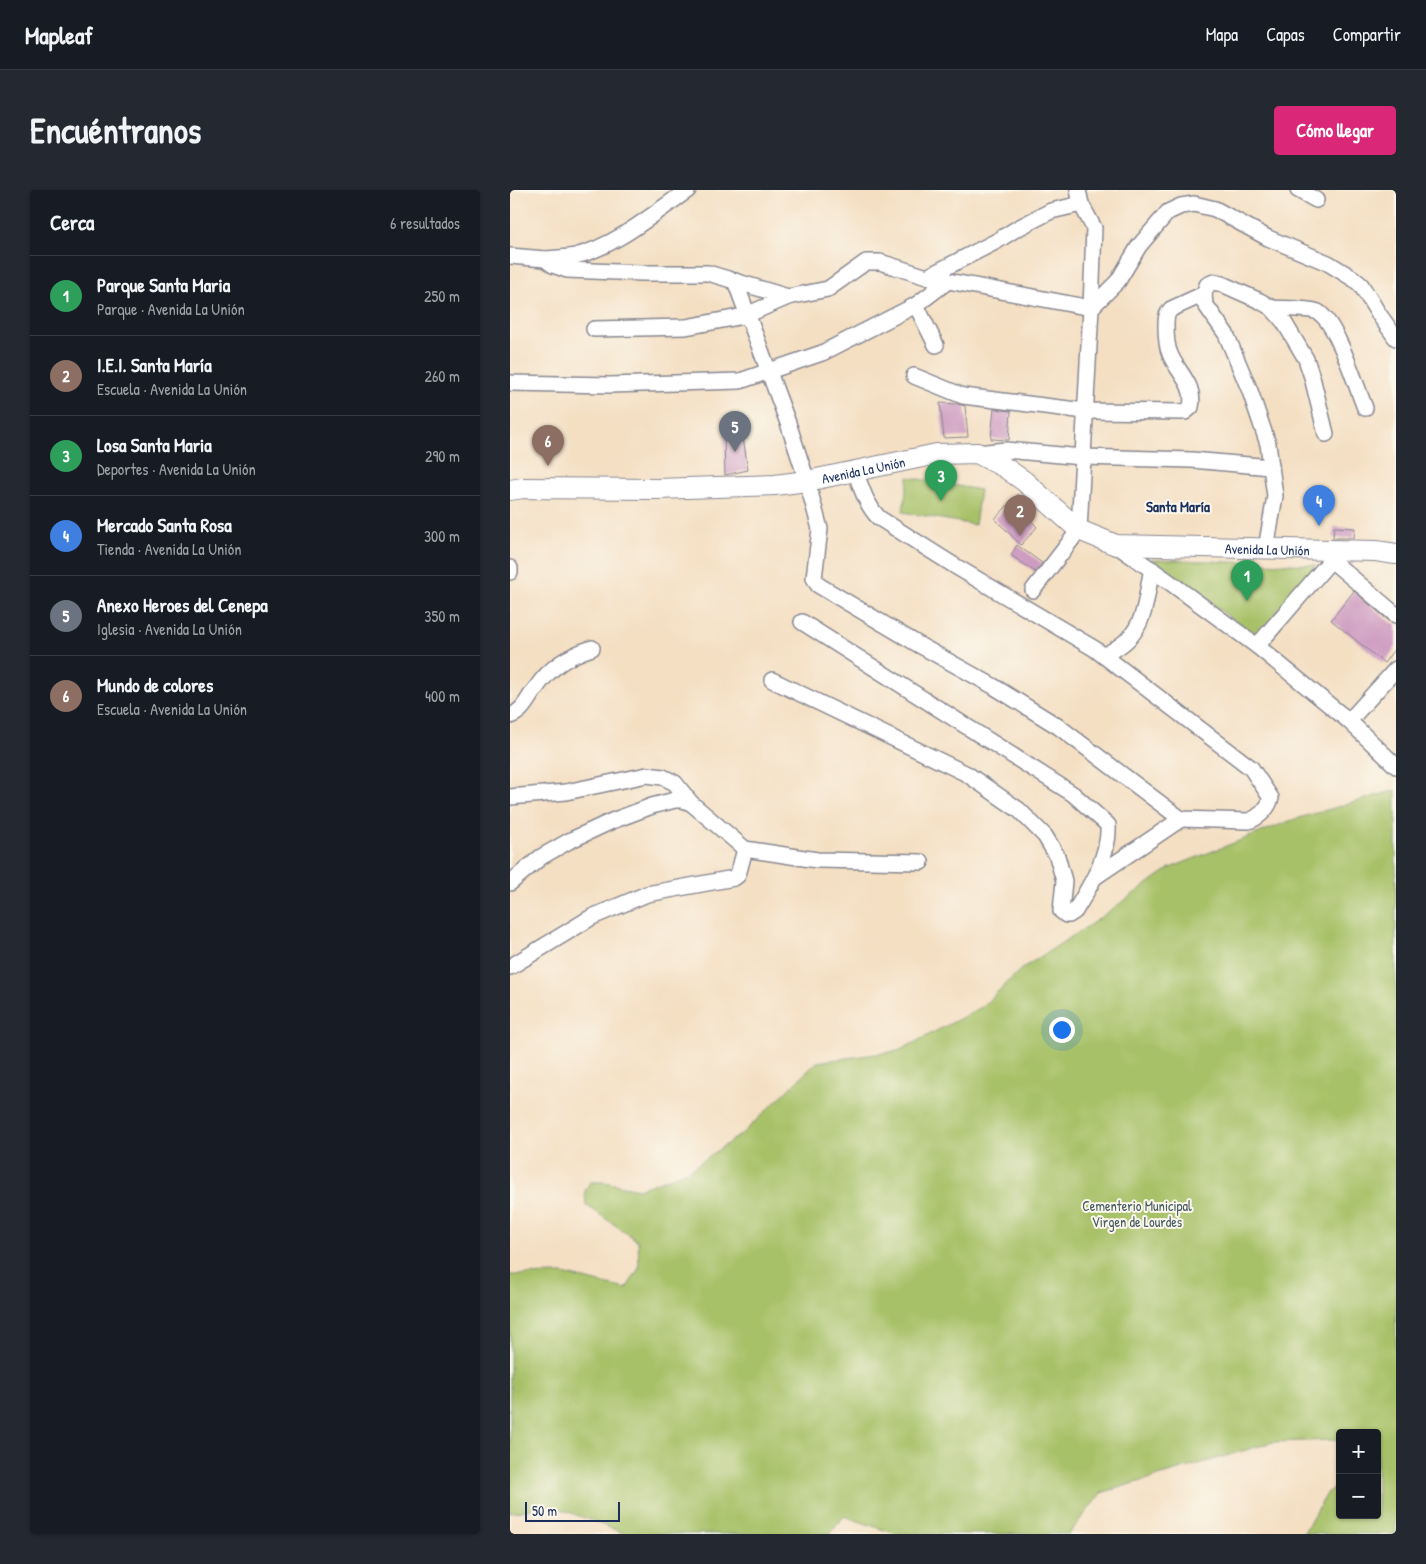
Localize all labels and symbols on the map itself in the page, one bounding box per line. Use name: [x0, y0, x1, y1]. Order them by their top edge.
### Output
pin: 5: [719, 411, 751, 452]
pin: 6: [532, 425, 564, 466]
street label: Avenida La Unión: [820, 451, 907, 487]
pin: 3: [925, 460, 957, 501]
pin: 4: [1303, 485, 1335, 526]
pin: 2: [1004, 495, 1036, 536]
district label: Santa María: [1146, 496, 1210, 517]
street label: Avenida La Unión: [1225, 538, 1310, 559]
pin: 1: [1231, 560, 1263, 601]
your location: [1049, 1017, 1075, 1043]
park label: Cementerio Municipal Virgen de Lourdes: [1082, 1196, 1192, 1232]
scale bar: [525, 1499, 620, 1522]

